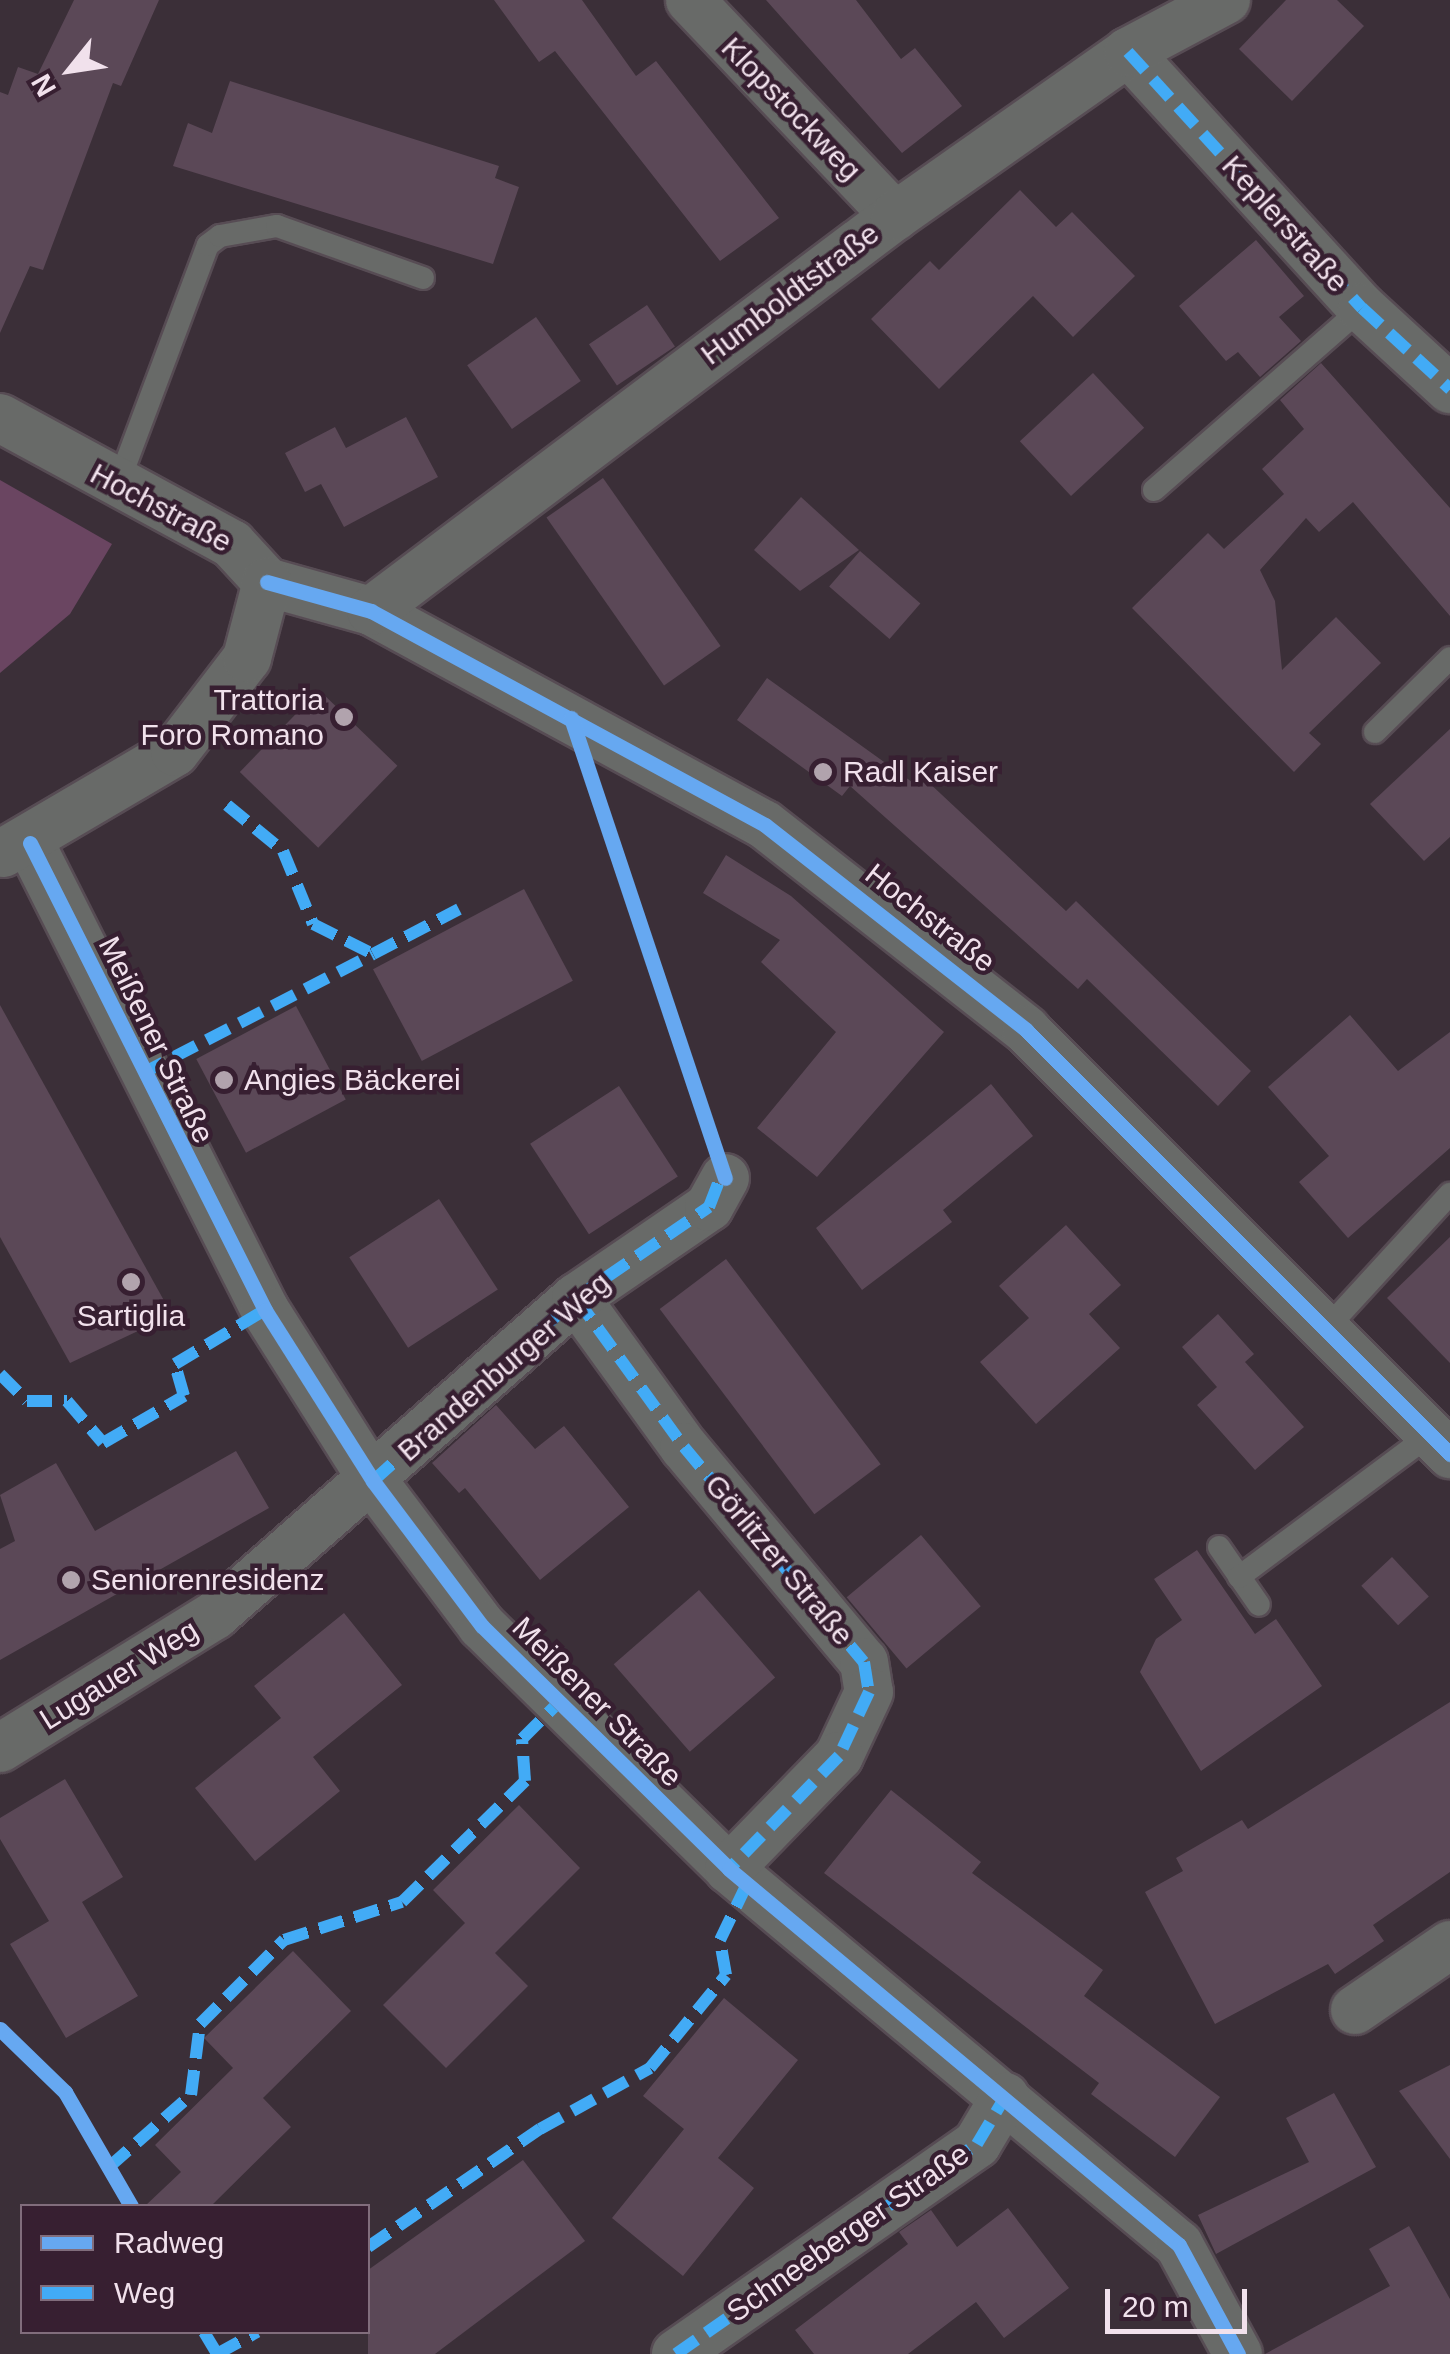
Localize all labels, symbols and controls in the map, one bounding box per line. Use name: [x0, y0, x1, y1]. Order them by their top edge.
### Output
north arrow: [20, 20, 120, 120]
street label: Klopstockweg: [714, 30, 868, 188]
text: N: [25, 69, 62, 102]
street label: Keplerstraße: [1214, 148, 1356, 300]
street label: Humboldtstraße: [694, 215, 886, 373]
street label: Hochstraße: [84, 456, 238, 560]
place label: Trattoria Foro Romano: [141, 682, 324, 752]
marker: Trattoria Foro Romano: [333, 706, 355, 728]
place label: Radl Kaiser: [843, 754, 998, 790]
marker: Radl Kaiser: [812, 761, 834, 783]
street label: Hochstraße: [858, 856, 1002, 980]
street label: Meißener Straße: [90, 931, 222, 1149]
place label: Angies Bäckerei: [244, 1062, 461, 1098]
marker: Angies Bäckerei: [213, 1069, 235, 1091]
street label: Brandenburger Weg: [390, 1265, 618, 1469]
marker: Sartiglia: [120, 1271, 142, 1293]
place label: Sartiglia: [77, 1298, 185, 1334]
street label: Görlitzer Straße: [697, 1467, 861, 1653]
place label: Seniorenresidenz: [91, 1562, 324, 1598]
marker: Seniorenresidenz: [60, 1569, 82, 1591]
street label: Meißener Straße: [505, 1610, 689, 1794]
street label: Lugauer Weg: [33, 1612, 205, 1738]
street label: Schneeberger Straße: [720, 2136, 976, 2330]
legend: [20, 2204, 370, 2334]
text: Radweg: [114, 2226, 224, 2259]
scale bar: [1110, 2269, 1252, 2331]
text: Weg: [114, 2276, 175, 2309]
text: 20 m: [1122, 2290, 1189, 2323]

